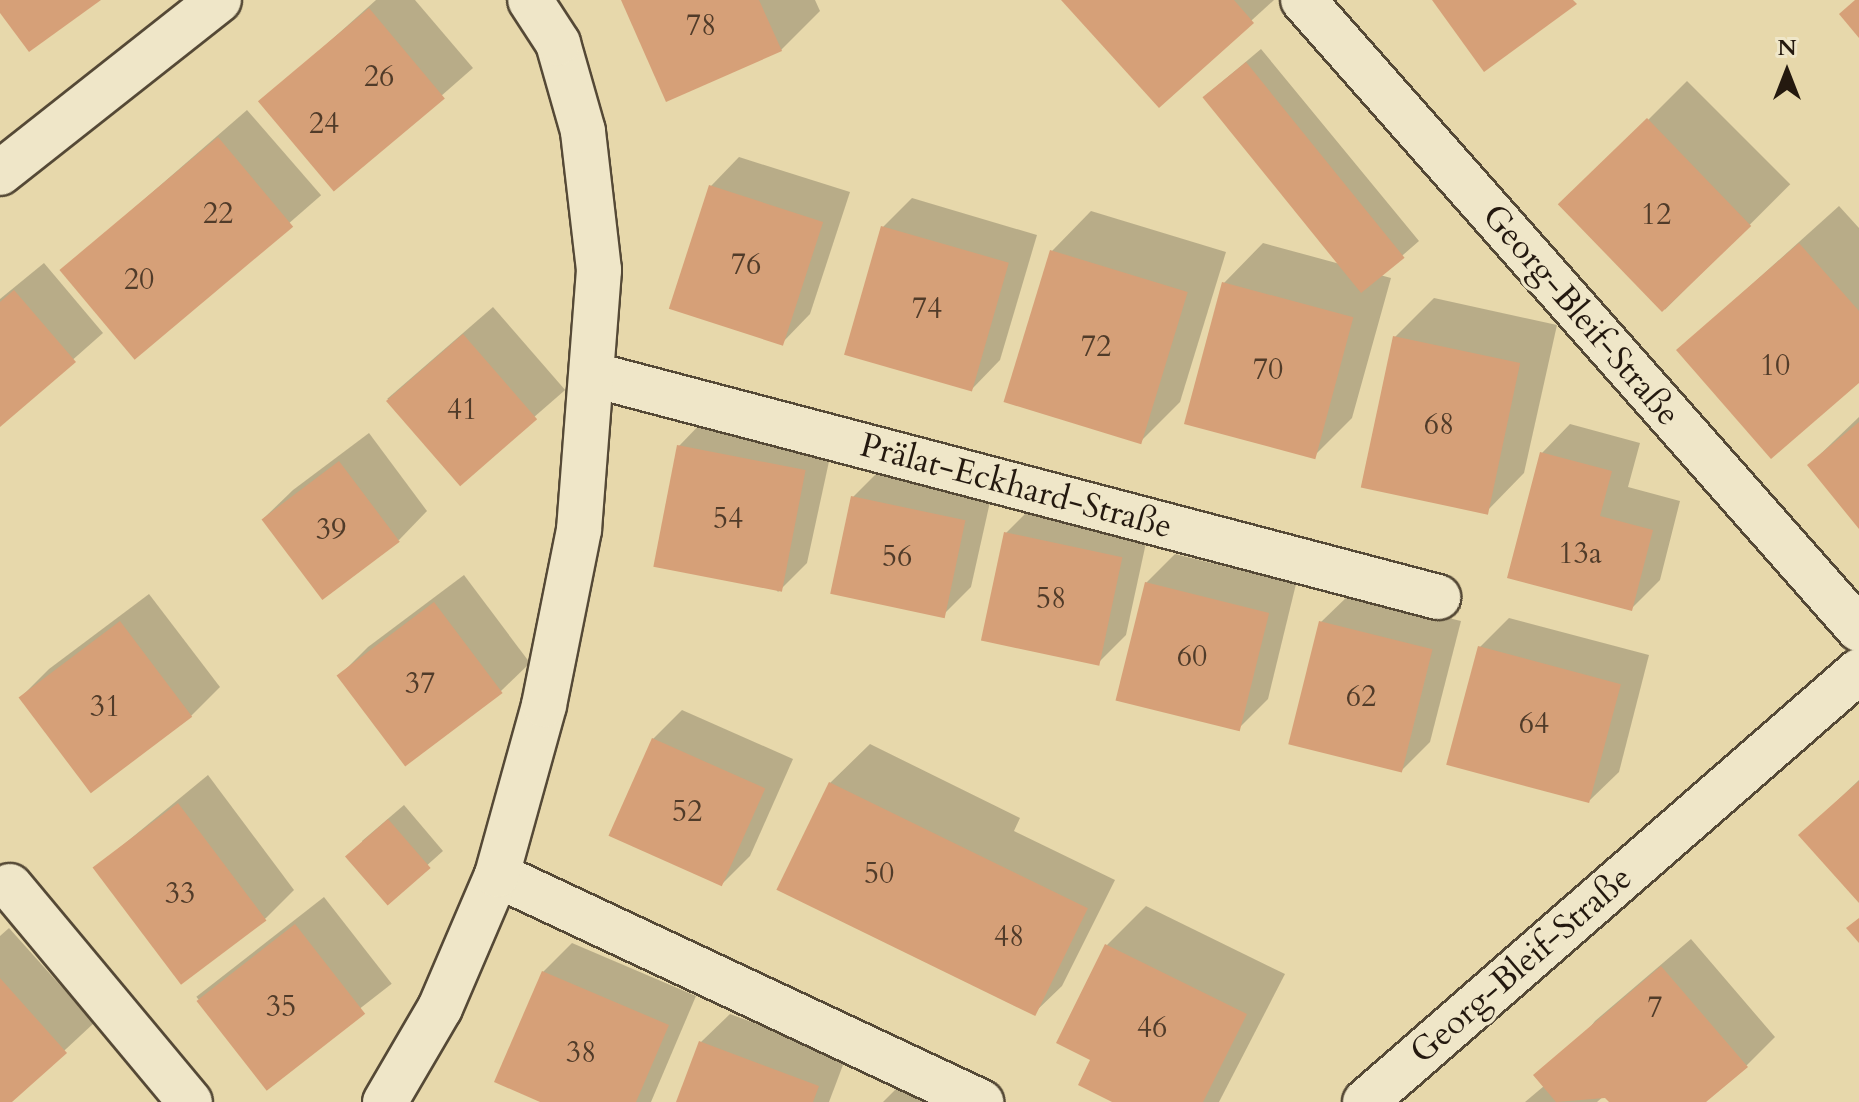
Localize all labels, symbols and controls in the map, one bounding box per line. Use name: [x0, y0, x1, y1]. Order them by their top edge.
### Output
house number: 78: [686, 8, 716, 44]
north arrow: [1747, 32, 1827, 112]
text: N: [1777, 33, 1797, 63]
house number: 26: [364, 59, 394, 95]
house number: 24: [309, 106, 339, 142]
house number: 22: [203, 196, 233, 232]
street label: Georg-Bleif-Straße: [1474, 196, 1688, 434]
house number: 12: [1641, 197, 1671, 233]
house number: 76: [731, 247, 761, 283]
house number: 20: [124, 262, 154, 298]
house number: 74: [912, 291, 942, 327]
house number: 72: [1081, 329, 1111, 365]
house number: 10: [1760, 348, 1790, 384]
house number: 70: [1253, 352, 1283, 388]
house number: 41: [447, 392, 477, 428]
house number: 68: [1424, 407, 1454, 443]
street label: Prälat-Eckhard-Straße: [856, 425, 1176, 547]
house number: 54: [713, 501, 743, 537]
house number: 39: [316, 512, 346, 548]
house number: 13a: [1558, 536, 1602, 572]
house number: 56: [882, 539, 912, 575]
house number: 58: [1036, 581, 1066, 617]
house number: 60: [1177, 639, 1207, 675]
house number: 37: [405, 666, 435, 702]
house number: 62: [1346, 679, 1376, 715]
house number: 31: [90, 689, 120, 725]
house number: 64: [1519, 706, 1549, 742]
house number: 52: [672, 794, 702, 830]
house number: 50: [864, 856, 894, 892]
street label: Georg-Bleif-Straße: [1402, 858, 1640, 1072]
house number: 33: [165, 876, 195, 912]
house number: 48: [994, 919, 1024, 955]
house number: 35: [266, 989, 296, 1025]
house number: 7: [1647, 990, 1663, 1026]
house number: 46: [1137, 1010, 1167, 1046]
house number: 38: [566, 1035, 596, 1071]

